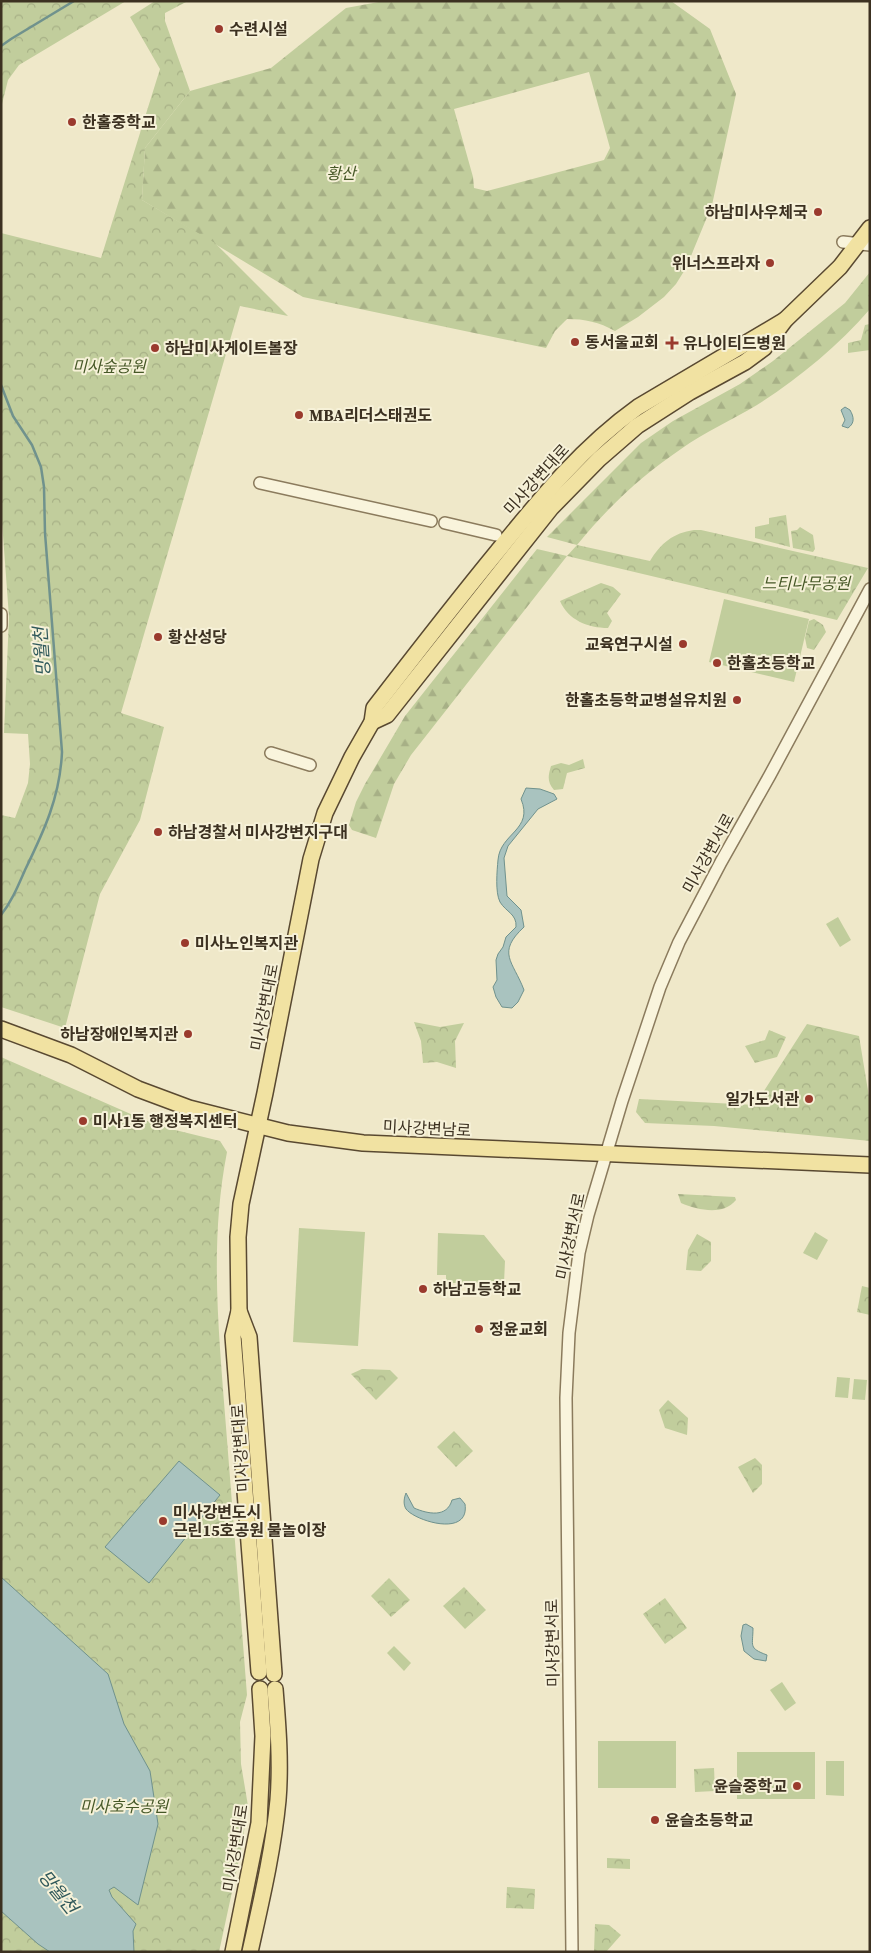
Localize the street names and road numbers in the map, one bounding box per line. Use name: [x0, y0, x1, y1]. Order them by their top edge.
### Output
street label: 미사강변대로: [498, 439, 574, 519]
street label: 미사강변서로: [677, 809, 739, 897]
street label: 미사강변대로: [245, 961, 283, 1052]
street label: 미사강변남로: [382, 1115, 472, 1141]
street label: 미사강변서로: [550, 1190, 590, 1281]
street label: 미사강변대로: [226, 1403, 254, 1493]
street label: 미사강변서로: [540, 1598, 564, 1687]
street label: 미사강변대로: [217, 1802, 253, 1893]

